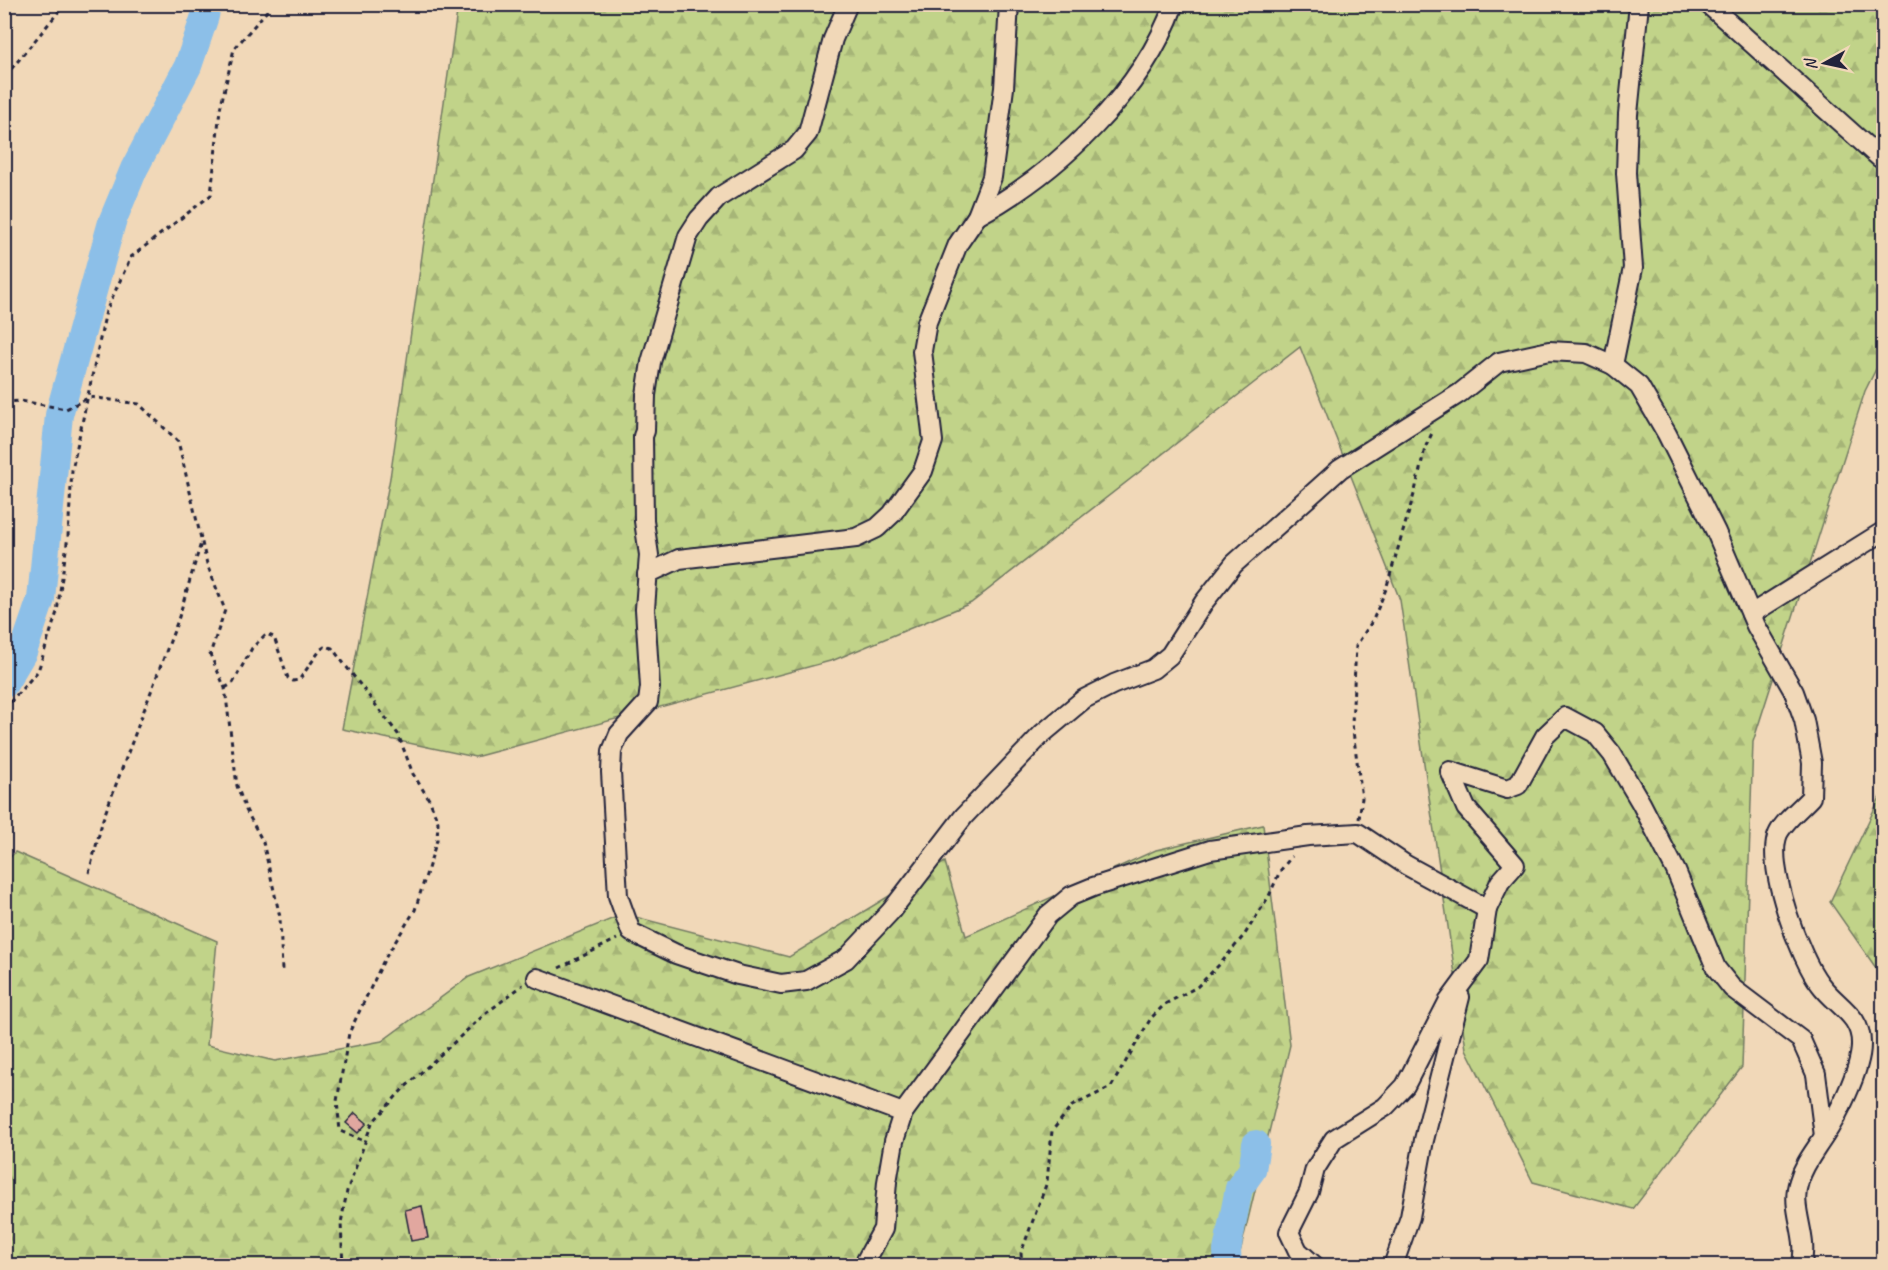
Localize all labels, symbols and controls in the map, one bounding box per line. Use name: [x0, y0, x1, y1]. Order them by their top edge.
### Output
north arrow: [1795, 33, 1855, 93]
text: N: [1800, 56, 1822, 71]

